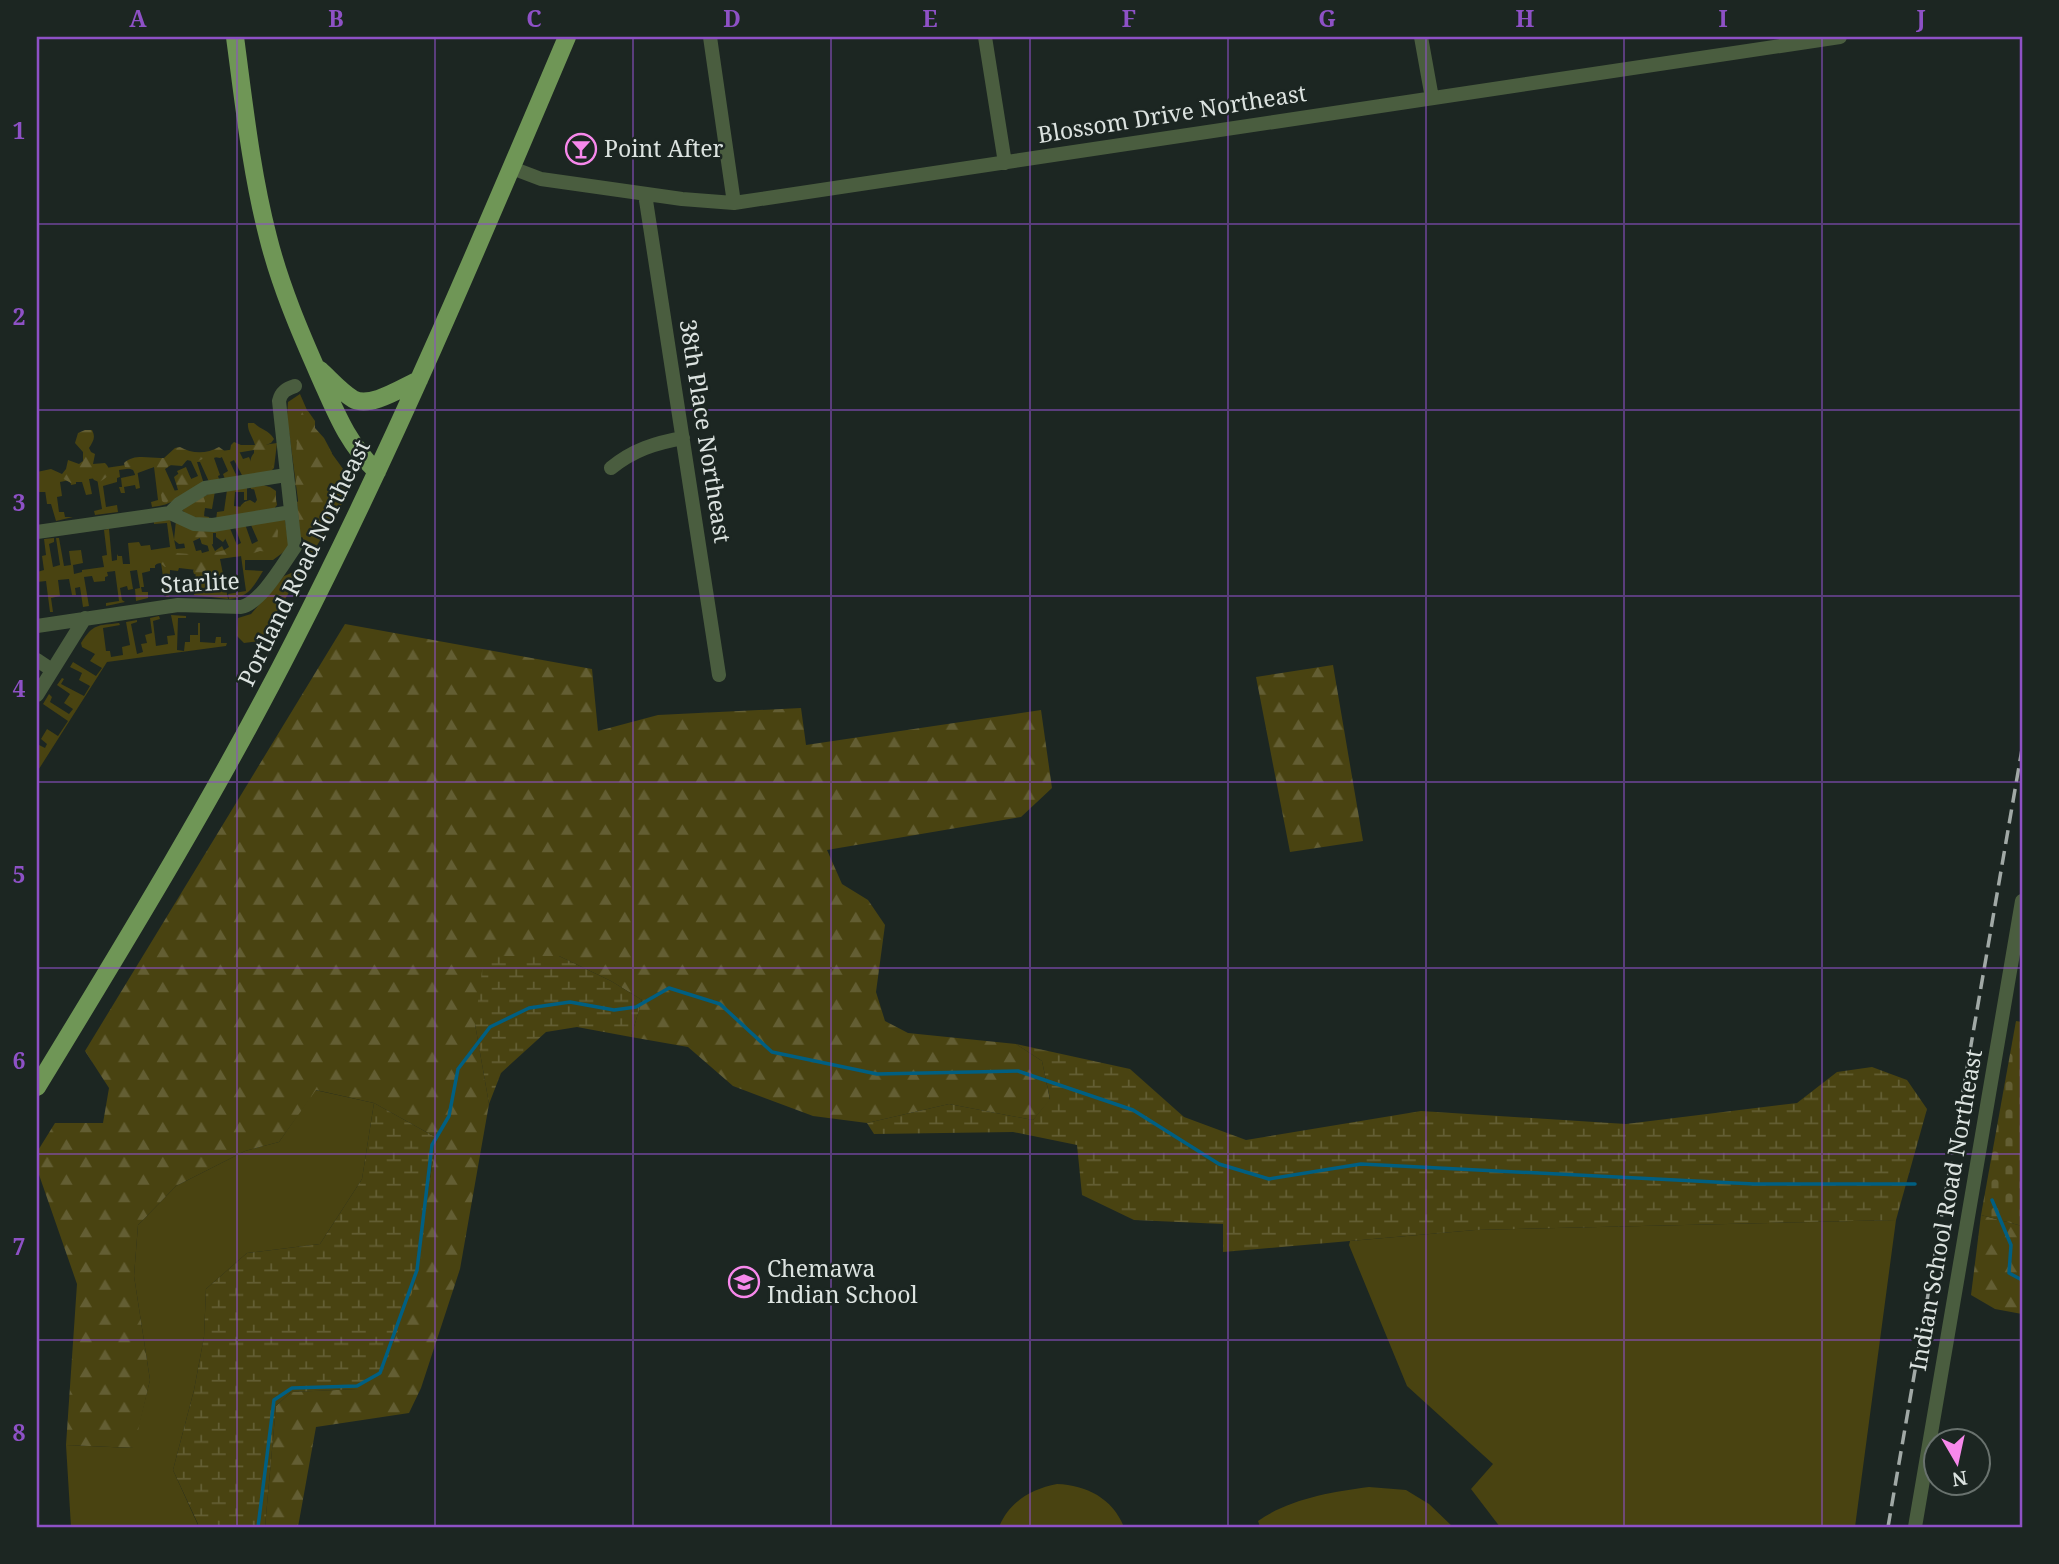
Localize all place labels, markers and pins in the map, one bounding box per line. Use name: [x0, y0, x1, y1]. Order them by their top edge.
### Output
bar icon: Point After: [564, 132, 598, 166]
place label: Point After: [604, 132, 724, 164]
place label: Chemawa Indian School: [767, 1252, 918, 1310]
school or university icon: Chemawa Indian School: [727, 1265, 761, 1299]

